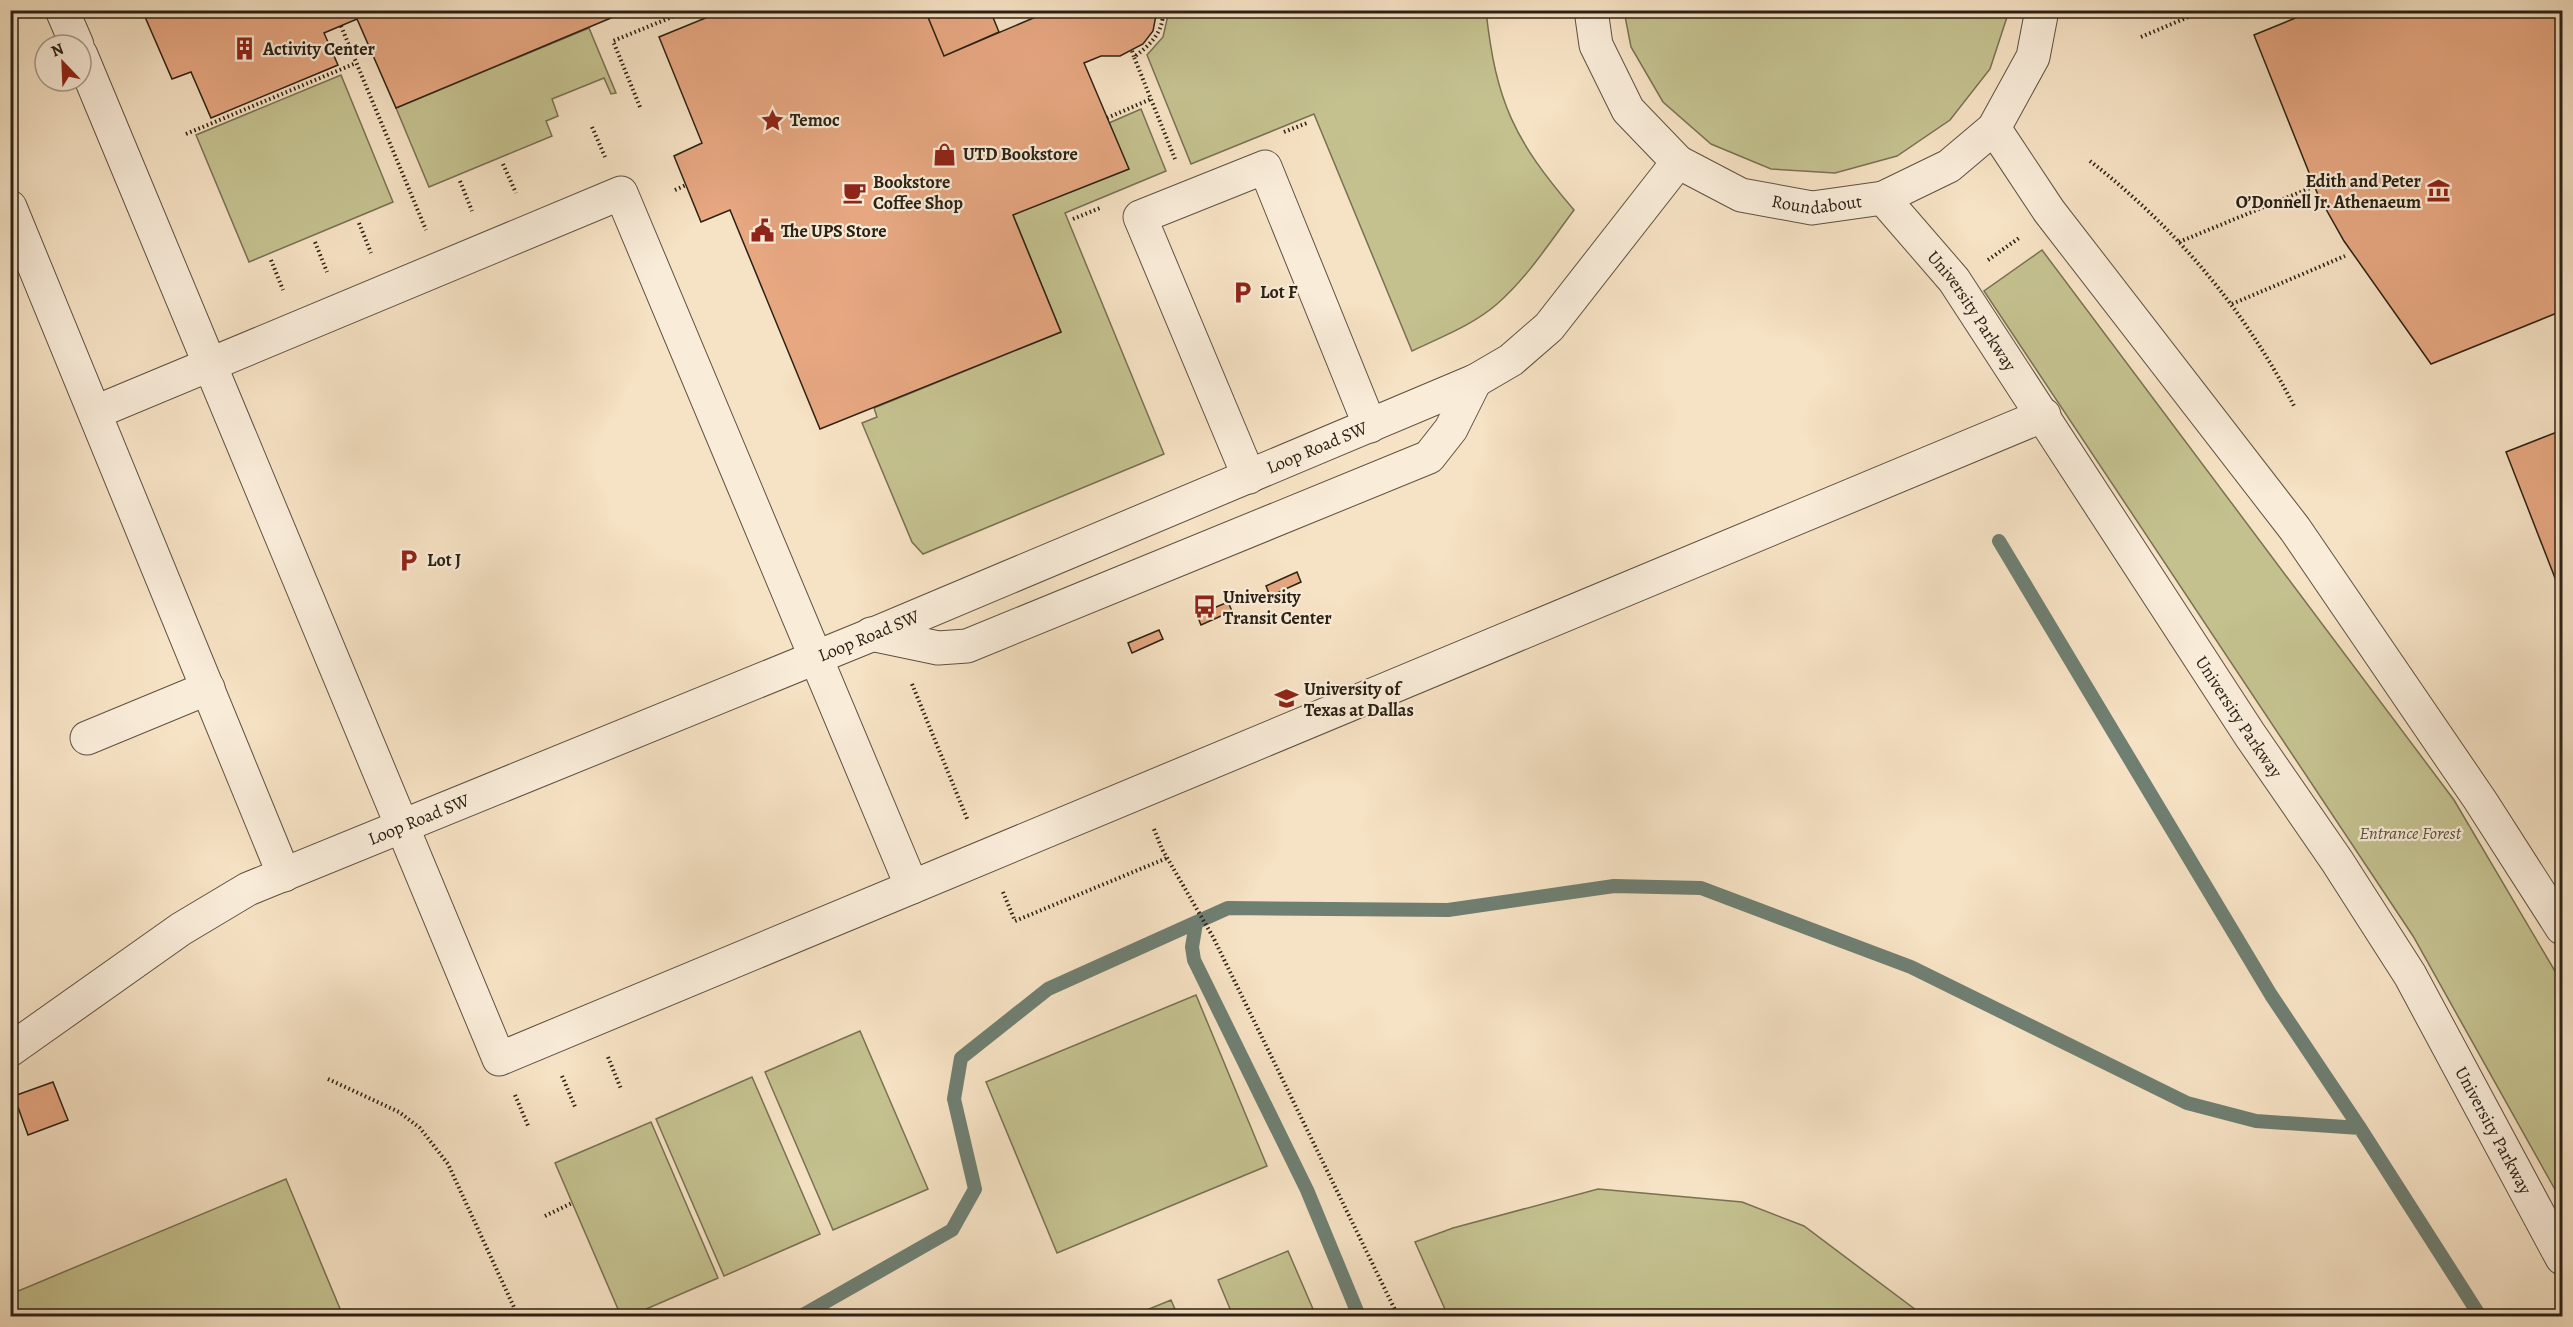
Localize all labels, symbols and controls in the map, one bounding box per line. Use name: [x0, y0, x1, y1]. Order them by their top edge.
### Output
north arrow: [33, 33, 93, 93]
building icon: Activity Center: [232, 36, 258, 62]
place label: Activity Center: [262, 37, 376, 61]
text: N: [48, 38, 68, 63]
place icon: Temoc: [759, 107, 785, 133]
place label: Temoc: [790, 108, 840, 132]
shop icon: UTD Bookstore: [932, 141, 958, 167]
place label: UTD Bookstore: [963, 142, 1078, 166]
place label: Edith and Peter O’Donnell Jr. Athenaeum: [2236, 169, 2422, 214]
place label: Bookstore Coffee Shop: [873, 170, 963, 215]
museum icon: Edith and Peter O’Donnell Jr. Athenaeum: [2426, 178, 2452, 204]
cafe icon: Bookstore Coffee Shop: [842, 179, 868, 205]
street label: Roundabout: [1770, 189, 1863, 220]
public building icon: The UPS Store: [750, 218, 776, 244]
place label: The UPS Store: [781, 219, 886, 243]
street label: University Parkway: [1922, 245, 2023, 377]
parking icon: Lot F: [1229, 279, 1255, 305]
place label: Lot F: [1260, 280, 1298, 304]
street label: Loop Road SW: [1263, 416, 1371, 479]
parking icon: Lot J: [396, 547, 422, 573]
place label: Lot J: [427, 548, 461, 572]
place label: University Transit Center: [1223, 585, 1332, 630]
bus stop icon: University Transit Center: [1192, 594, 1218, 620]
street label: Loop Road SW: [815, 604, 923, 667]
street label: University Parkway: [2190, 651, 2289, 783]
place label: University of Texas at Dallas: [1304, 677, 1414, 722]
school or university icon: University of Texas at Dallas: [1273, 686, 1299, 712]
street label: Loop Road SW: [365, 788, 473, 851]
park label: Entrance Forest: [2359, 821, 2462, 845]
street label: University Parkway: [2449, 1062, 2538, 1199]

